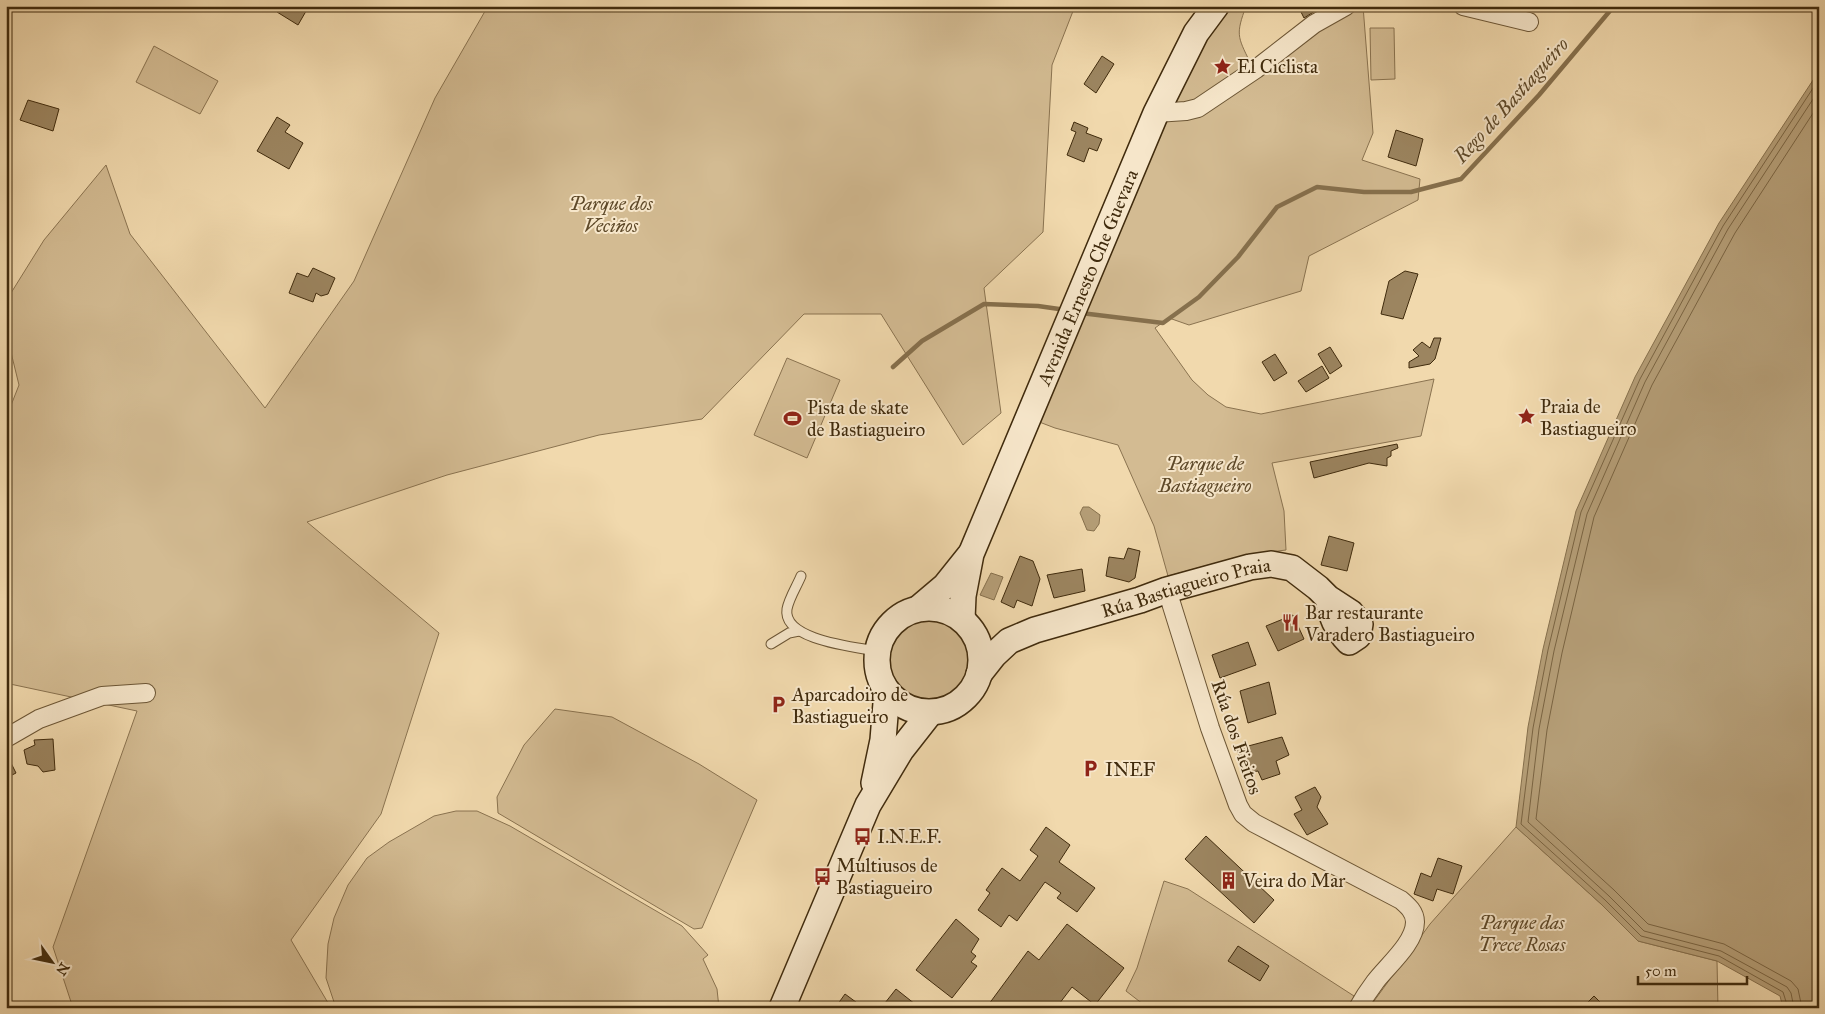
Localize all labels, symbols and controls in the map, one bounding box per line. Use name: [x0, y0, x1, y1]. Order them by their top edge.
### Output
water label: Rego de Bastiagueiro: [1448, 32, 1574, 168]
place label: El Ciclista: [1237, 55, 1319, 78]
place icon: El Ciclista: [1213, 56, 1233, 76]
street label: Avenida Ernesto Che Guevara: [1031, 165, 1143, 389]
park label: Parque dos Veciños: [569, 192, 653, 237]
place label: Praia de Bastiagueiro: [1540, 395, 1637, 441]
place label: Pista de skate de Bastiagueiro: [807, 396, 925, 442]
place icon: Praia de Bastiagueiro: [1516, 407, 1536, 427]
sports icon: Pista de skate de Bastiagueiro: [783, 408, 803, 428]
park label: Parque de Bastiagueiro: [1158, 452, 1251, 497]
street label: Rúa Bastiagueiro Praia: [1099, 553, 1273, 622]
place label: Bar restaurante Varadero Bastiagueiro: [1304, 601, 1475, 647]
restaurant icon: Bar restaurante Varadero Bastiagueiro: [1281, 613, 1301, 633]
street label: Rúa dos Fieitos: [1207, 677, 1267, 797]
place label: Aparcadoiro de Bastiagueiro: [791, 683, 908, 729]
parking icon: Aparcadoiro de Bastiagueiro: [768, 695, 788, 715]
place label: INEF: [1105, 758, 1156, 781]
parking icon: INEF: [1081, 759, 1101, 779]
place label: I.N.E.F.: [877, 825, 941, 848]
bus stop icon: I.N.E.F.: [853, 826, 873, 846]
place label: Multiusos de Bastiagueiro: [836, 854, 938, 900]
bus stop icon: Multiusos de Bastiagueiro: [812, 866, 832, 886]
place label: Veira do Mar: [1242, 869, 1346, 892]
building icon: Veira do Mar: [1219, 870, 1239, 890]
park label: Parque das Trece Rosas: [1479, 911, 1566, 956]
north arrow: [28, 936, 78, 986]
scale bar: [1638, 954, 1746, 986]
text: N: [52, 959, 73, 979]
text: 50 m: [1645, 962, 1677, 980]

